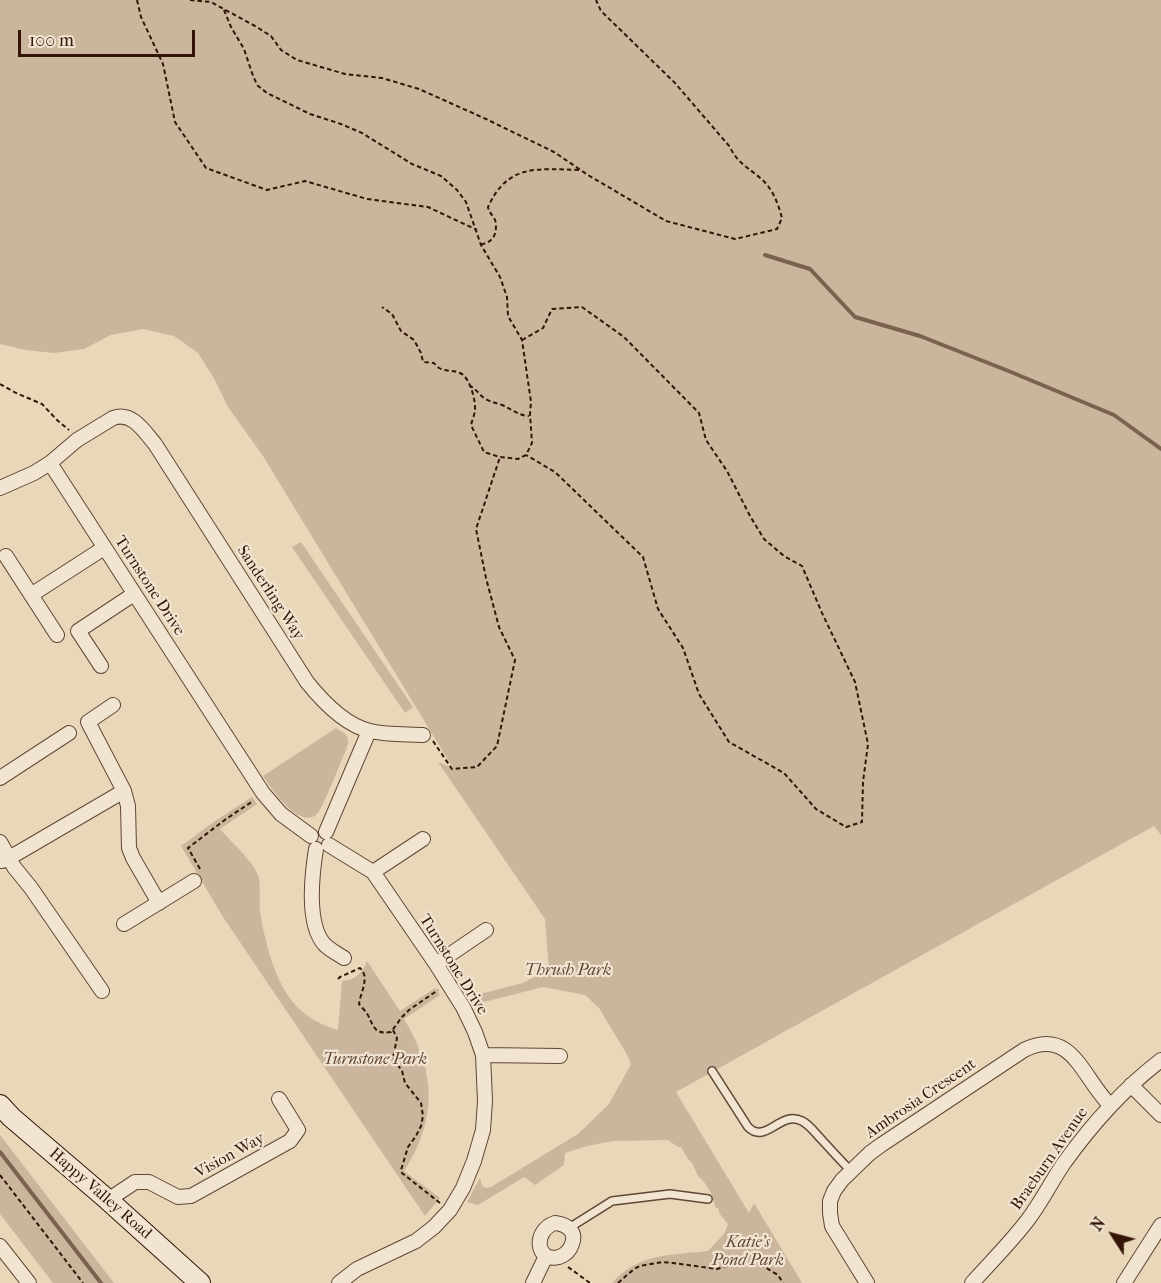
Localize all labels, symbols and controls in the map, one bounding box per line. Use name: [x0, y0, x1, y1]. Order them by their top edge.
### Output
scale bar: [21, 18, 198, 56]
text: 100 m: [29, 30, 74, 51]
street label: Turnstone Drive: [110, 533, 188, 639]
street label: Sanderling Way: [232, 542, 308, 644]
street label: Turnstone Drive: [414, 911, 492, 1019]
park label: Thrush Park: [524, 961, 612, 981]
park label: Turnstone Park: [323, 1050, 427, 1070]
street label: Ambrosia Crescent: [862, 1055, 980, 1143]
street label: Braeburn Avenue: [1007, 1104, 1093, 1214]
street label: Vision Way: [192, 1129, 268, 1183]
street label: Happy Valley Road: [45, 1144, 155, 1244]
north arrow: [1083, 1205, 1143, 1265]
text: N: [1087, 1214, 1109, 1235]
park label: Katie's Pond Park: [712, 1233, 784, 1271]

